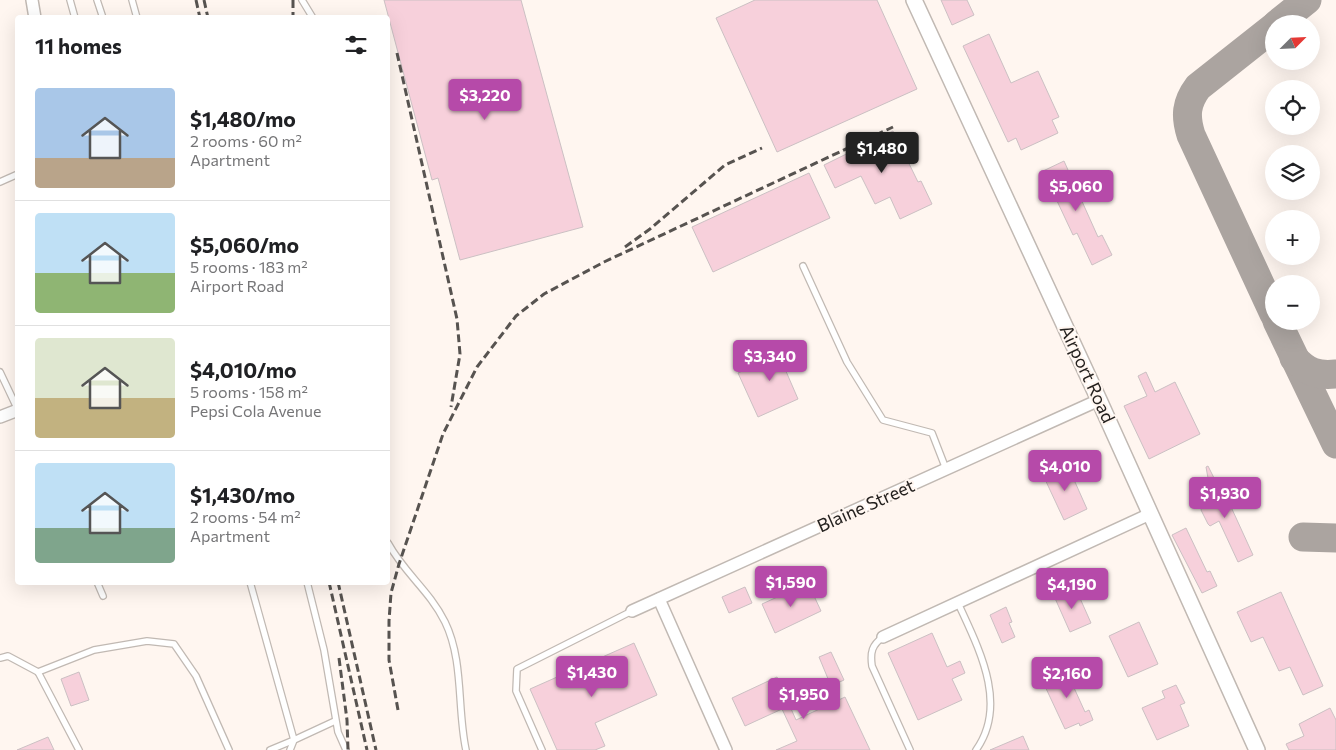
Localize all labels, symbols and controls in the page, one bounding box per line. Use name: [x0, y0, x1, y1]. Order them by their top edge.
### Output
north arrow: [1265, 15, 1320, 70]
map controls: [1265, 15, 1320, 330]
icon: filters: [342, 31, 370, 59]
text: 11 homes: [35, 33, 122, 58]
pin: $3,220: [444, 78, 526, 121]
button: locate: [1265, 80, 1320, 135]
text: $3,220: [459, 85, 511, 104]
text: $1,480/mo: [190, 106, 296, 131]
icon: home: [75, 108, 135, 168]
text: 2 rooms · 60 m²: [190, 131, 302, 150]
pin: $1,480: [841, 132, 923, 174]
text: $1,480: [857, 138, 907, 157]
button: layers: [1265, 145, 1320, 200]
text: Apartment: [190, 150, 270, 169]
pin: $5,060: [1035, 170, 1117, 212]
text: $5,060: [1049, 176, 1103, 195]
button: +: [1265, 210, 1320, 265]
text: $5,060/mo: [190, 232, 299, 257]
icon: home: [75, 233, 135, 293]
text: 5 rooms · 183 m²: [190, 257, 308, 276]
button: −: [1265, 275, 1320, 330]
text: Airport Road: [190, 276, 284, 295]
street label: Airport Road: [1056, 321, 1120, 426]
pin: $3,340: [729, 340, 811, 382]
text: $3,340: [744, 346, 796, 365]
text: $4,010/mo: [190, 357, 297, 382]
icon: home: [75, 358, 135, 418]
text: 5 rooms · 158 m²: [190, 382, 308, 401]
text: Pepsi Cola Avenue: [190, 401, 321, 420]
pin: $4,010: [1024, 450, 1106, 492]
text: $4,010: [1039, 456, 1091, 475]
street label: Blaine Street: [813, 474, 918, 536]
pin: $1,930: [1184, 476, 1266, 519]
text: $1,430/mo: [190, 482, 295, 507]
icon: home: [75, 483, 135, 543]
text: $1,930: [1200, 483, 1250, 502]
text: 2 rooms · 54 m²: [190, 507, 301, 526]
text: Apartment: [190, 526, 270, 545]
pin: $1,590: [750, 566, 832, 608]
pin: $4,190: [1031, 568, 1113, 610]
text: $1,590: [766, 572, 816, 591]
text: $4,190: [1047, 574, 1097, 593]
pin: $1,430: [551, 656, 633, 698]
pin: $2,160: [1026, 656, 1108, 699]
text: $1,430: [567, 662, 617, 681]
text: $2,160: [1043, 663, 1091, 682]
pin: $1,950: [763, 678, 845, 720]
text: $1,950: [779, 684, 829, 703]

